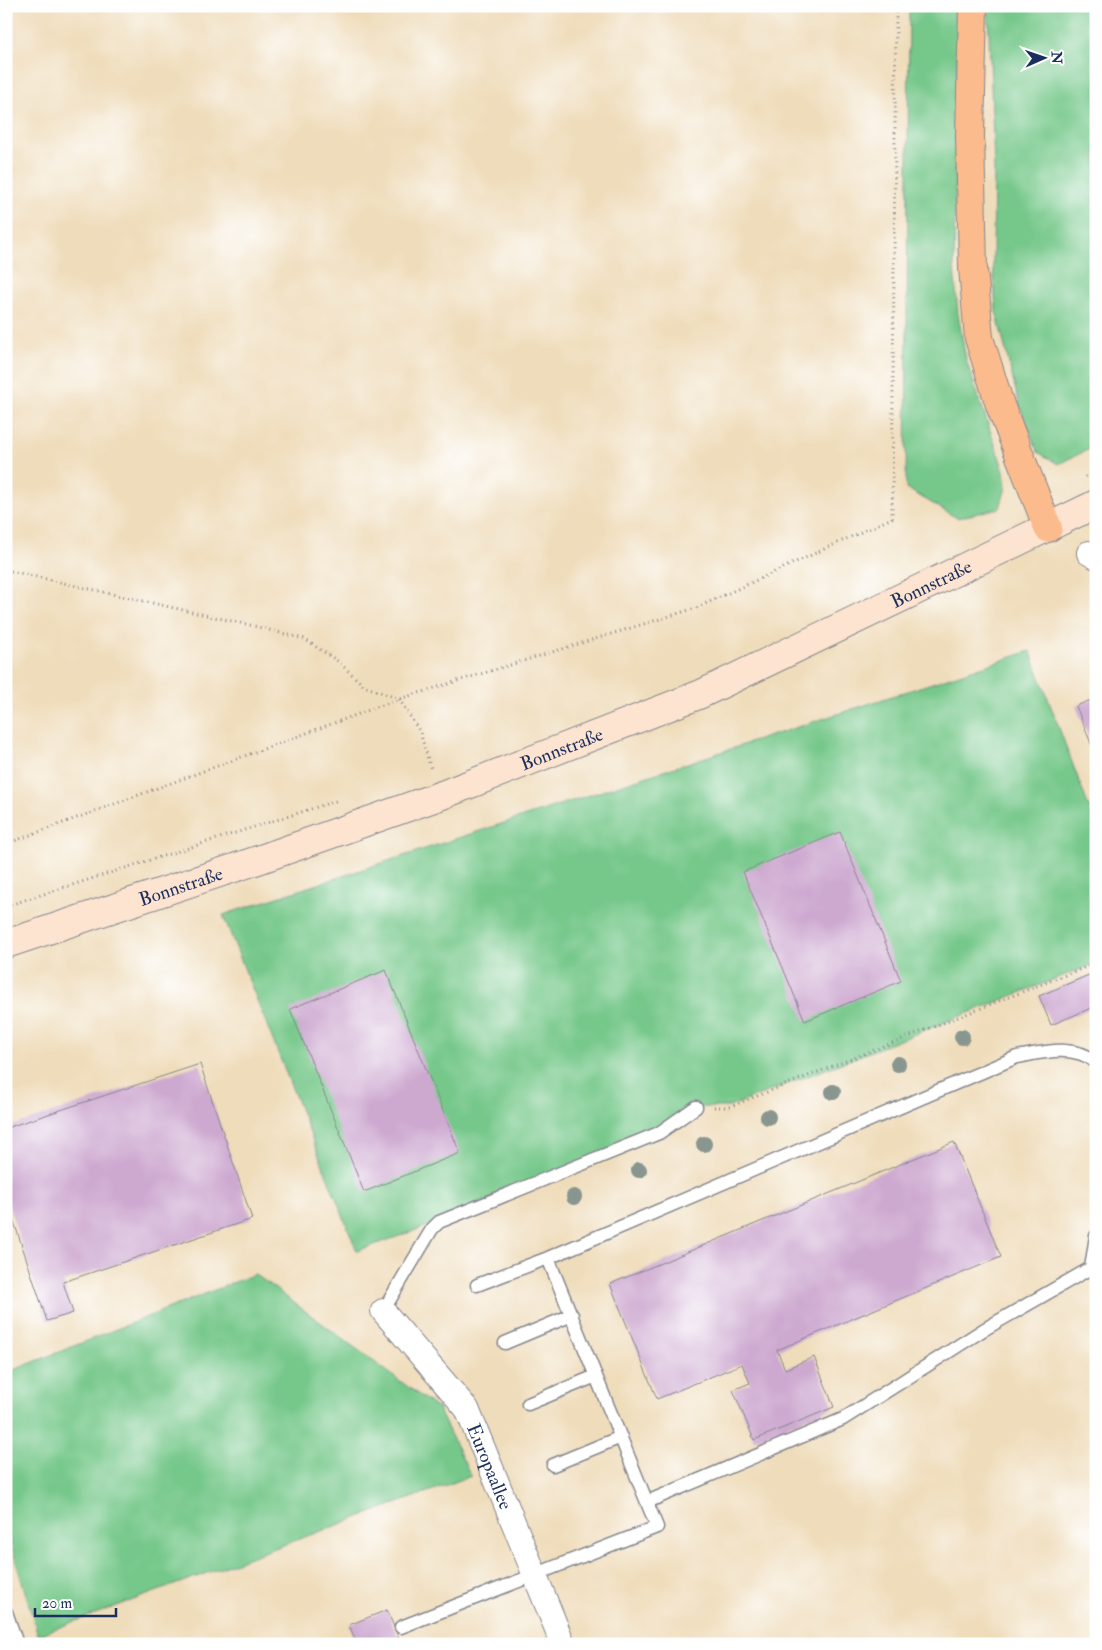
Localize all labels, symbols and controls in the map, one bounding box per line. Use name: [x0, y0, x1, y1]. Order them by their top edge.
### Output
north arrow: [1020, 32, 1070, 82]
text: N: [1048, 50, 1065, 65]
street label: Bonnstraße: [887, 555, 976, 614]
street label: Bonnstraße: [517, 722, 607, 776]
street label: Bonnstraße: [136, 862, 226, 912]
street label: Europaallee: [461, 1420, 518, 1513]
scale bar: [35, 1585, 116, 1617]
text: 20 m: [42, 1594, 72, 1613]

